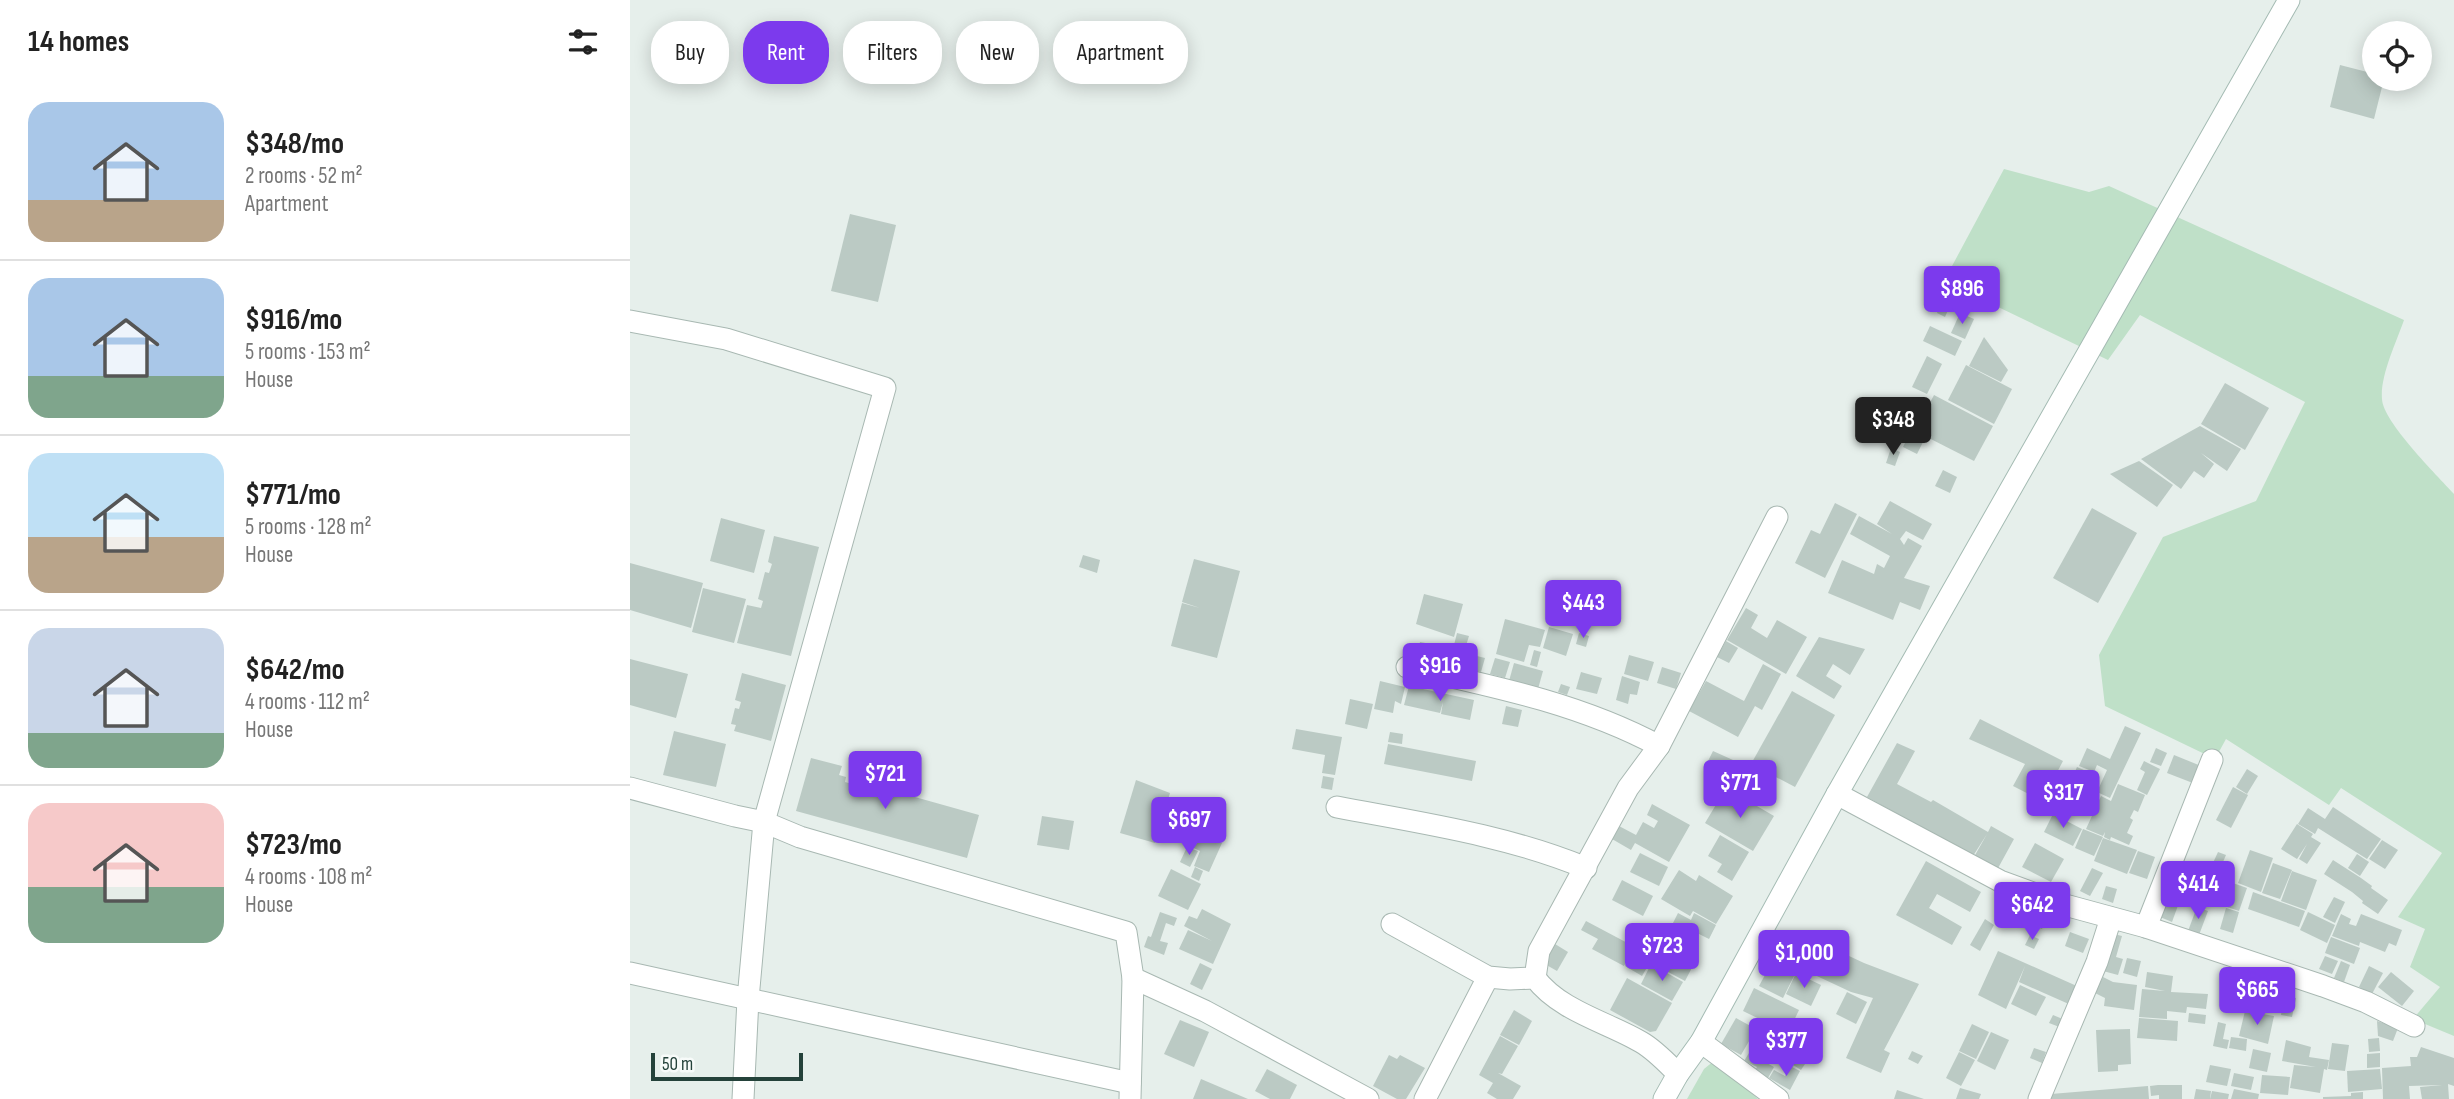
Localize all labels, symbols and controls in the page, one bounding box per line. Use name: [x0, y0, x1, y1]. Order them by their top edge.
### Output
chip: Buy: [651, 21, 729, 84]
chip: Rent: [743, 21, 829, 84]
chip: Filters: [843, 21, 942, 84]
chip: New: [956, 21, 1039, 84]
chip: Apartment: [1053, 21, 1188, 84]
map controls: [2362, 21, 2432, 91]
button: locate: [2362, 21, 2432, 91]
icon: filters: [564, 23, 602, 61]
text: 14 homes: [28, 24, 129, 60]
text: $348/mo: [245, 126, 344, 162]
icon: home: [84, 130, 168, 214]
text: 2 rooms · 52 m²: [245, 162, 363, 190]
text: Apartment: [245, 190, 329, 218]
pin: $896: [1921, 266, 2003, 326]
text: $896: [1940, 275, 1984, 303]
text: $916/mo: [245, 302, 342, 338]
icon: home: [84, 306, 168, 390]
text: 5 rooms · 153 m²: [245, 338, 371, 366]
text: House: [245, 366, 293, 394]
pin: $348: [1852, 398, 1934, 457]
text: $348: [1871, 406, 1915, 434]
text: $771/mo: [245, 477, 341, 513]
icon: home: [84, 481, 168, 565]
text: 5 rooms · 128 m²: [245, 513, 372, 541]
text: House: [245, 541, 293, 569]
pin: $443: [1542, 580, 1624, 640]
text: $443: [1561, 589, 1605, 617]
pin: $916: [1399, 644, 1481, 703]
text: $642/mo: [245, 652, 345, 688]
text: $916: [1419, 652, 1461, 680]
icon: home: [84, 656, 168, 740]
text: 4 rooms · 112 m²: [245, 688, 370, 716]
text: House: [245, 716, 293, 744]
pin: $721: [844, 752, 926, 811]
text: $721: [865, 760, 905, 788]
pin: $771: [1699, 760, 1781, 820]
text: $771: [1720, 769, 1760, 797]
pin: $317: [2022, 770, 2104, 830]
text: $317: [2043, 779, 2083, 807]
pin: $697: [1148, 798, 1230, 857]
text: $697: [1167, 806, 1211, 834]
text: $723/mo: [245, 827, 342, 863]
icon: home: [84, 831, 168, 915]
pin: $414: [2157, 862, 2239, 921]
text: 4 rooms · 108 m²: [245, 863, 372, 891]
text: $414: [2177, 870, 2219, 898]
pin: $642: [1991, 883, 2073, 942]
text: House: [245, 891, 293, 919]
text: $642: [2010, 891, 2054, 919]
pin: $723: [1621, 923, 1703, 983]
pin: $1,000: [1747, 930, 1861, 990]
text: $723: [1641, 932, 1683, 960]
text: $1,000: [1774, 939, 1834, 967]
pin: $665: [2216, 968, 2298, 1027]
text: $665: [2235, 976, 2279, 1004]
pin: $377: [1745, 1018, 1827, 1078]
text: $377: [1765, 1027, 1807, 1055]
scale bar: [651, 1050, 803, 1082]
text: 50 m: [662, 1053, 693, 1076]

